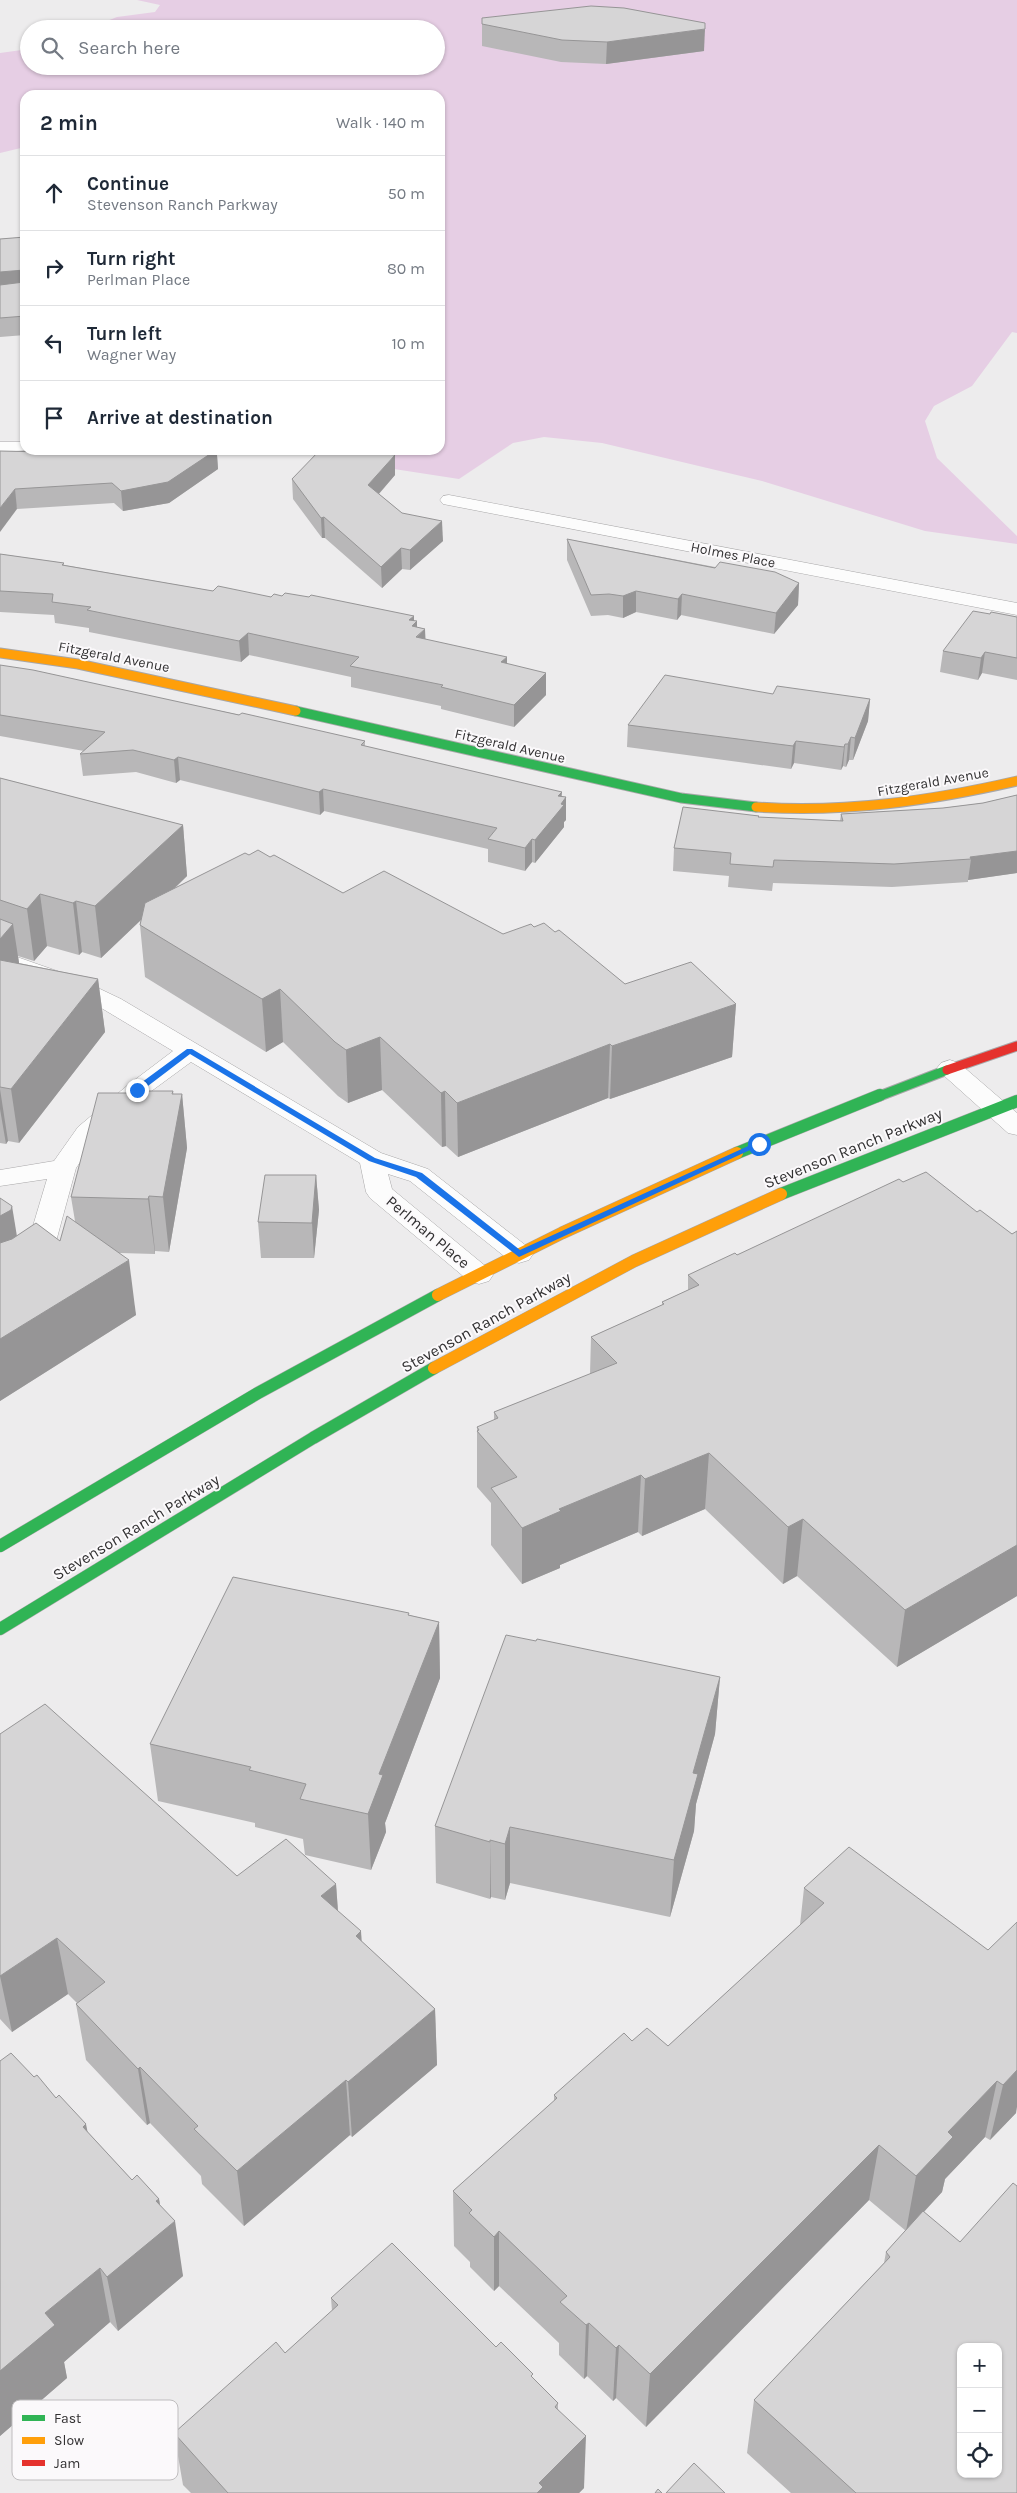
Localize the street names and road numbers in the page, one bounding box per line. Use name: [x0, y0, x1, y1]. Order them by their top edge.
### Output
street label: Holmes Place: [689, 538, 777, 572]
street label: Fitzgerald Avenue: [57, 638, 171, 676]
street label: Fitzgerald Avenue: [453, 725, 567, 767]
street label: Fitzgerald Avenue: [876, 764, 990, 800]
street label: Stevenson Ranch Parkway: [761, 1103, 945, 1193]
street label: Perlman Place: [382, 1192, 474, 1272]
street label: Stevenson Ranch Parkway: [398, 1267, 574, 1377]
street label: Stevenson Ranch Parkway: [49, 1469, 223, 1584]

